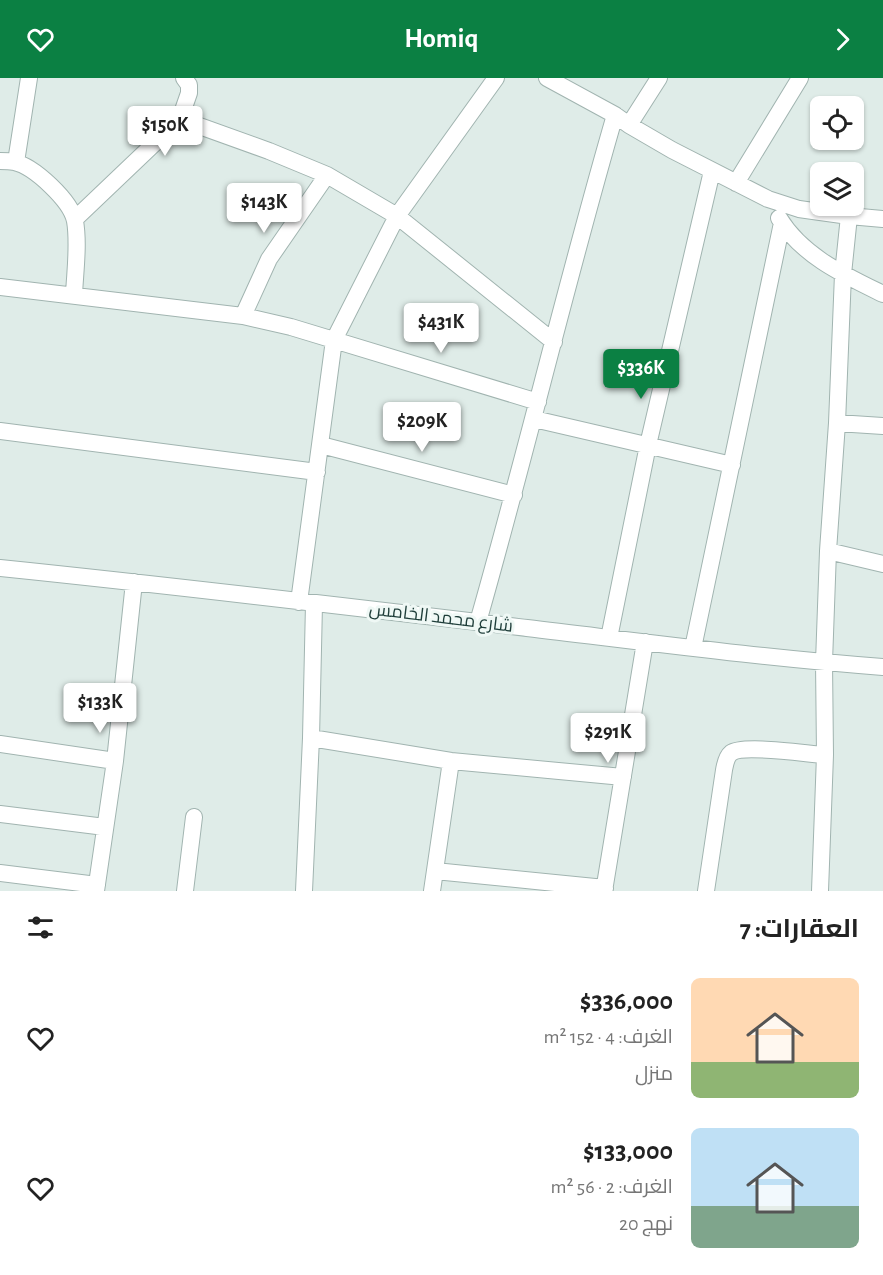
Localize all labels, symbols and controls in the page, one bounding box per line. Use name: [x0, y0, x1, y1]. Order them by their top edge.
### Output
icon: heart: [24, 23, 57, 56]
icon: forward: [826, 23, 859, 56]
text: Homiq: [404, 25, 479, 52]
map controls: [810, 96, 864, 216]
button: locate: [810, 96, 864, 150]
pin: $150K: [123, 106, 207, 157]
text: $150K: [142, 115, 188, 135]
button: layers: [810, 162, 864, 216]
pin: $143K: [222, 183, 306, 234]
text: $143K: [241, 192, 287, 212]
pin: $431K: [399, 303, 483, 354]
text: $431K: [418, 312, 464, 332]
pin: $336K: [599, 349, 683, 400]
text: $336K: [617, 358, 665, 378]
pin: $209K: [380, 402, 464, 453]
text: $209K: [397, 411, 447, 431]
street label: شارع محمد الخامس: [368, 599, 514, 638]
pin: $133K: [58, 683, 142, 734]
text: $133K: [77, 692, 123, 712]
pin: $291K: [566, 713, 650, 764]
text: $291K: [585, 722, 631, 742]
icon: filters: [24, 911, 57, 944]
text: العقارات: 7: [740, 916, 859, 942]
text: $336,000: [580, 988, 673, 1014]
icon: home: [739, 1002, 811, 1074]
icon: heart: [24, 1022, 57, 1055]
text: الغرف: 4 · 152 m²: [543, 1027, 673, 1047]
text: منزل: [635, 1064, 673, 1084]
text: $133,000: [583, 1138, 673, 1164]
icon: home: [739, 1152, 811, 1224]
icon: heart: [24, 1172, 57, 1205]
text: الغرف: 2 · 56 m²: [551, 1177, 673, 1197]
text: نهج 20: [619, 1214, 673, 1234]

